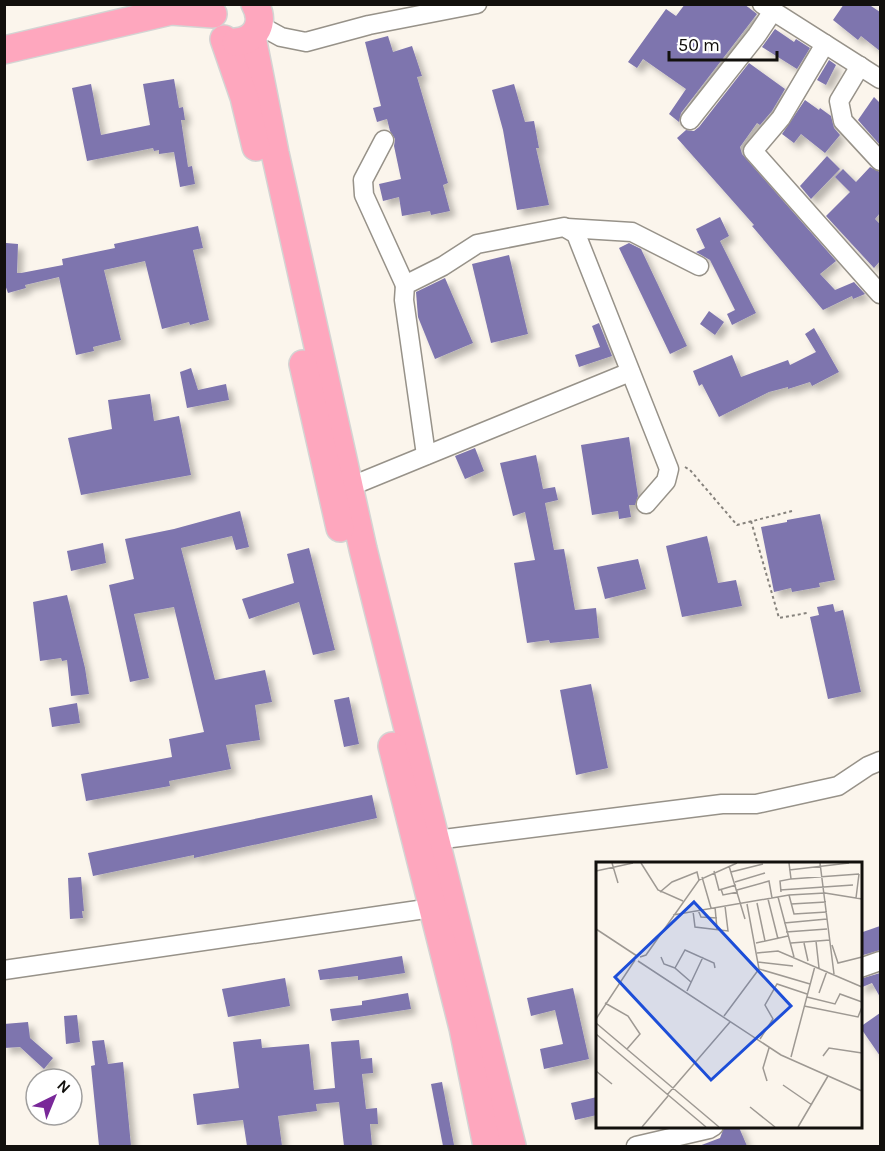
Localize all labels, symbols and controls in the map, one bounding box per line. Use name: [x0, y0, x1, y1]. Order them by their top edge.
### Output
scale bar: [669, 24, 777, 62]
text: 50 m: [678, 34, 720, 56]
inset map: [596, 862, 861, 1127]
north arrow: [24, 1067, 84, 1127]
text: N: [53, 1076, 75, 1097]

